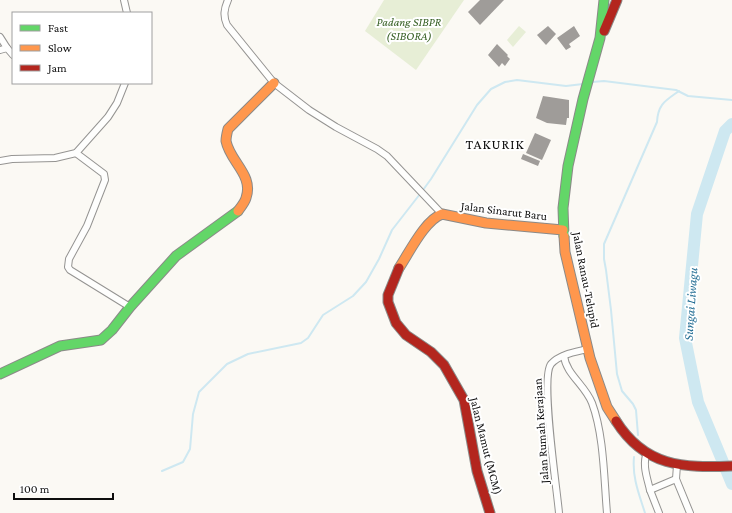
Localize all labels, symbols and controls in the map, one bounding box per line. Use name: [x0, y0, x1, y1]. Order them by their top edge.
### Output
legend: [12, 12, 152, 84]
park label: Padang SIBPR (SIBORA): [377, 15, 442, 43]
text: Fast: [48, 21, 69, 35]
text: Slow: [48, 41, 72, 55]
text: Jam: [47, 61, 67, 75]
district label: TAKURIK: [465, 136, 525, 152]
street label: Jalan Sinarut Baru: [459, 199, 549, 223]
street label: Jalan Ranau-Telupid: [570, 230, 602, 330]
water label: Sungai Liwagu: [680, 266, 701, 341]
street label: Jalan Rumah Kerajaan: [530, 377, 552, 485]
street label: Jalan Mamut (MCM): [467, 395, 505, 496]
scale bar: [14, 475, 113, 501]
text: 100 m: [20, 482, 50, 496]

